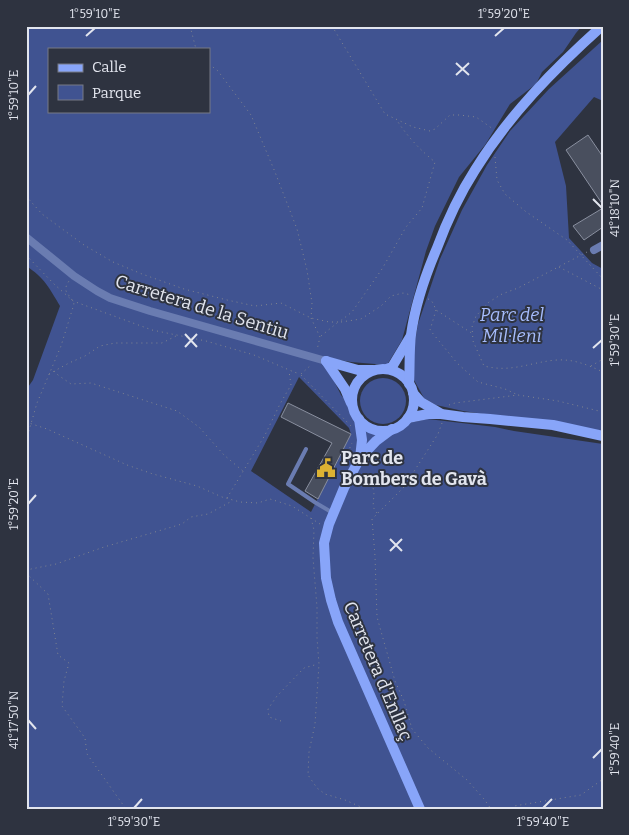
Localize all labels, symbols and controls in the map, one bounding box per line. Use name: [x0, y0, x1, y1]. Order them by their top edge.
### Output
text: 1°59'10"E: [70, 7, 120, 21]
text: 1°59'20"E: [478, 7, 530, 21]
legend: [48, 48, 210, 112]
text: Calle: [92, 58, 126, 76]
text: 1°59'10"E: [7, 70, 21, 120]
text: Parque: [92, 84, 141, 102]
text: 41°18'10"N: [608, 179, 622, 237]
street label: Carretera de la Sentiu: [112, 270, 292, 344]
park label: Parc del Mil·leni: [480, 304, 544, 347]
text: 1°59'30"E: [608, 314, 622, 366]
place label: Parc de Bombers de Gavà: [341, 447, 487, 490]
public building icon: Parc de Bombers de Gavà: [315, 457, 337, 479]
text: 1°59'20"E: [7, 478, 21, 530]
street label: Carretera d'Enllaç: [339, 598, 417, 744]
text: 41°17'50"N: [7, 690, 21, 749]
text: 1°59'40"E: [608, 723, 622, 775]
text: 1°59'30"E: [108, 815, 160, 829]
text: 1°59'40"E: [517, 815, 569, 829]

